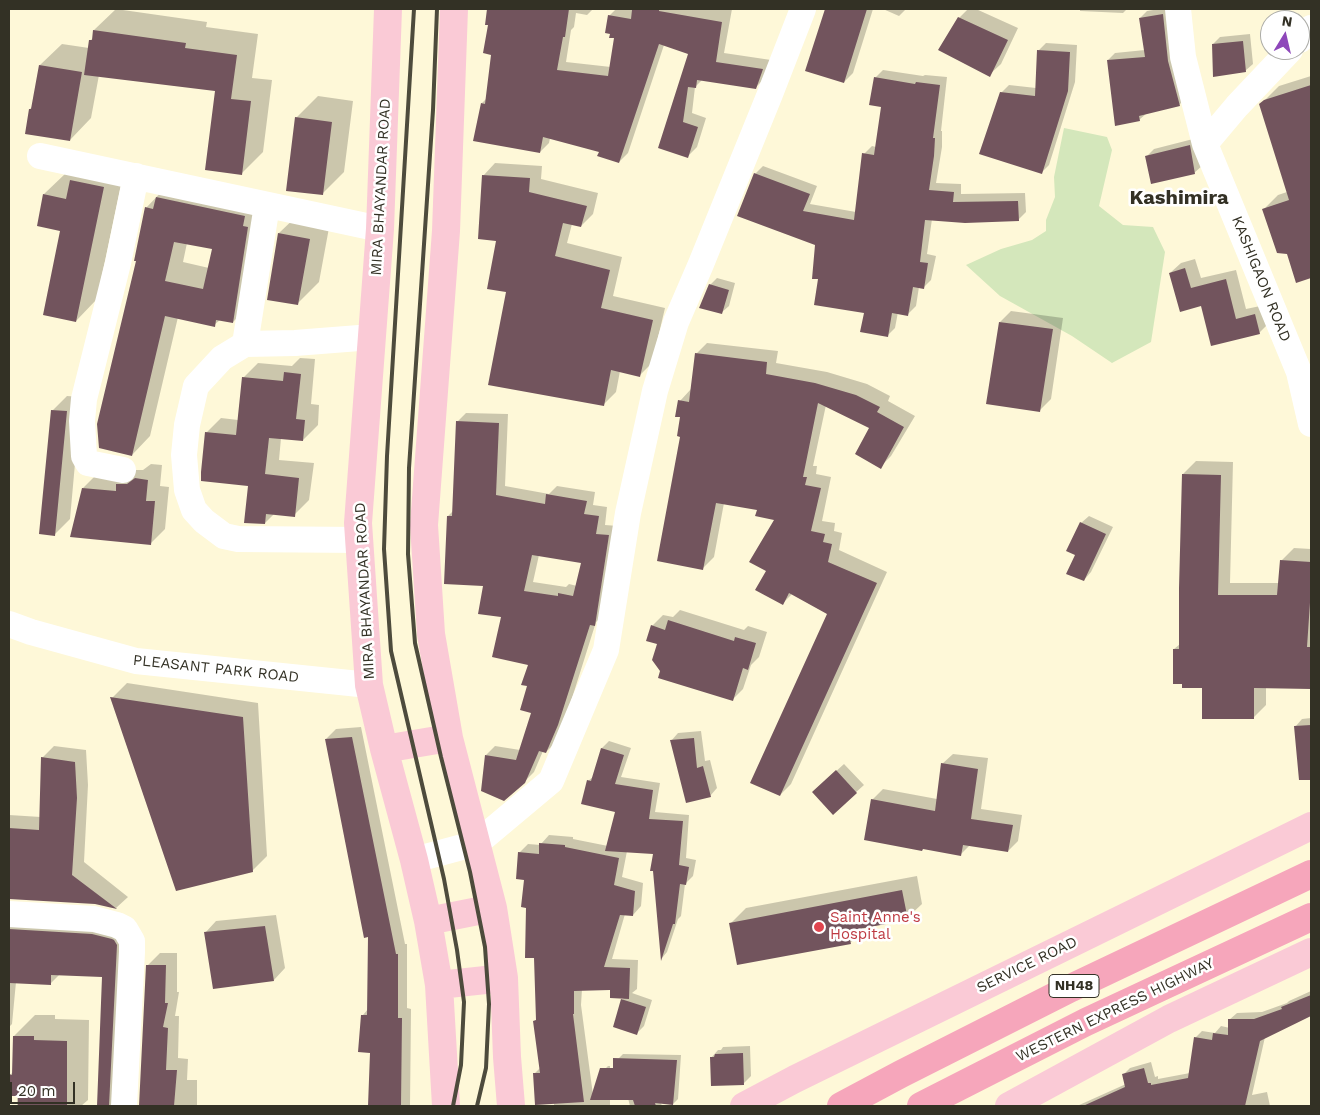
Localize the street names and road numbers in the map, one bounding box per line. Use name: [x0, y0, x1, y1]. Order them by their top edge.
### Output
street label: MIRA BHAYANDAR ROAD: [367, 98, 395, 276]
street label: KASHIGAON ROAD: [1228, 214, 1294, 344]
street label: MIRA BHAYANDAR ROAD: [351, 502, 379, 680]
street label: PLEASANT PARK ROAD: [132, 651, 300, 687]
street label: SERVICE ROAD: [974, 933, 1080, 997]
street label: WESTERN EXPRESS HIGHWAY: [1013, 954, 1217, 1066]
road number: NH48: [1049, 974, 1099, 998]

